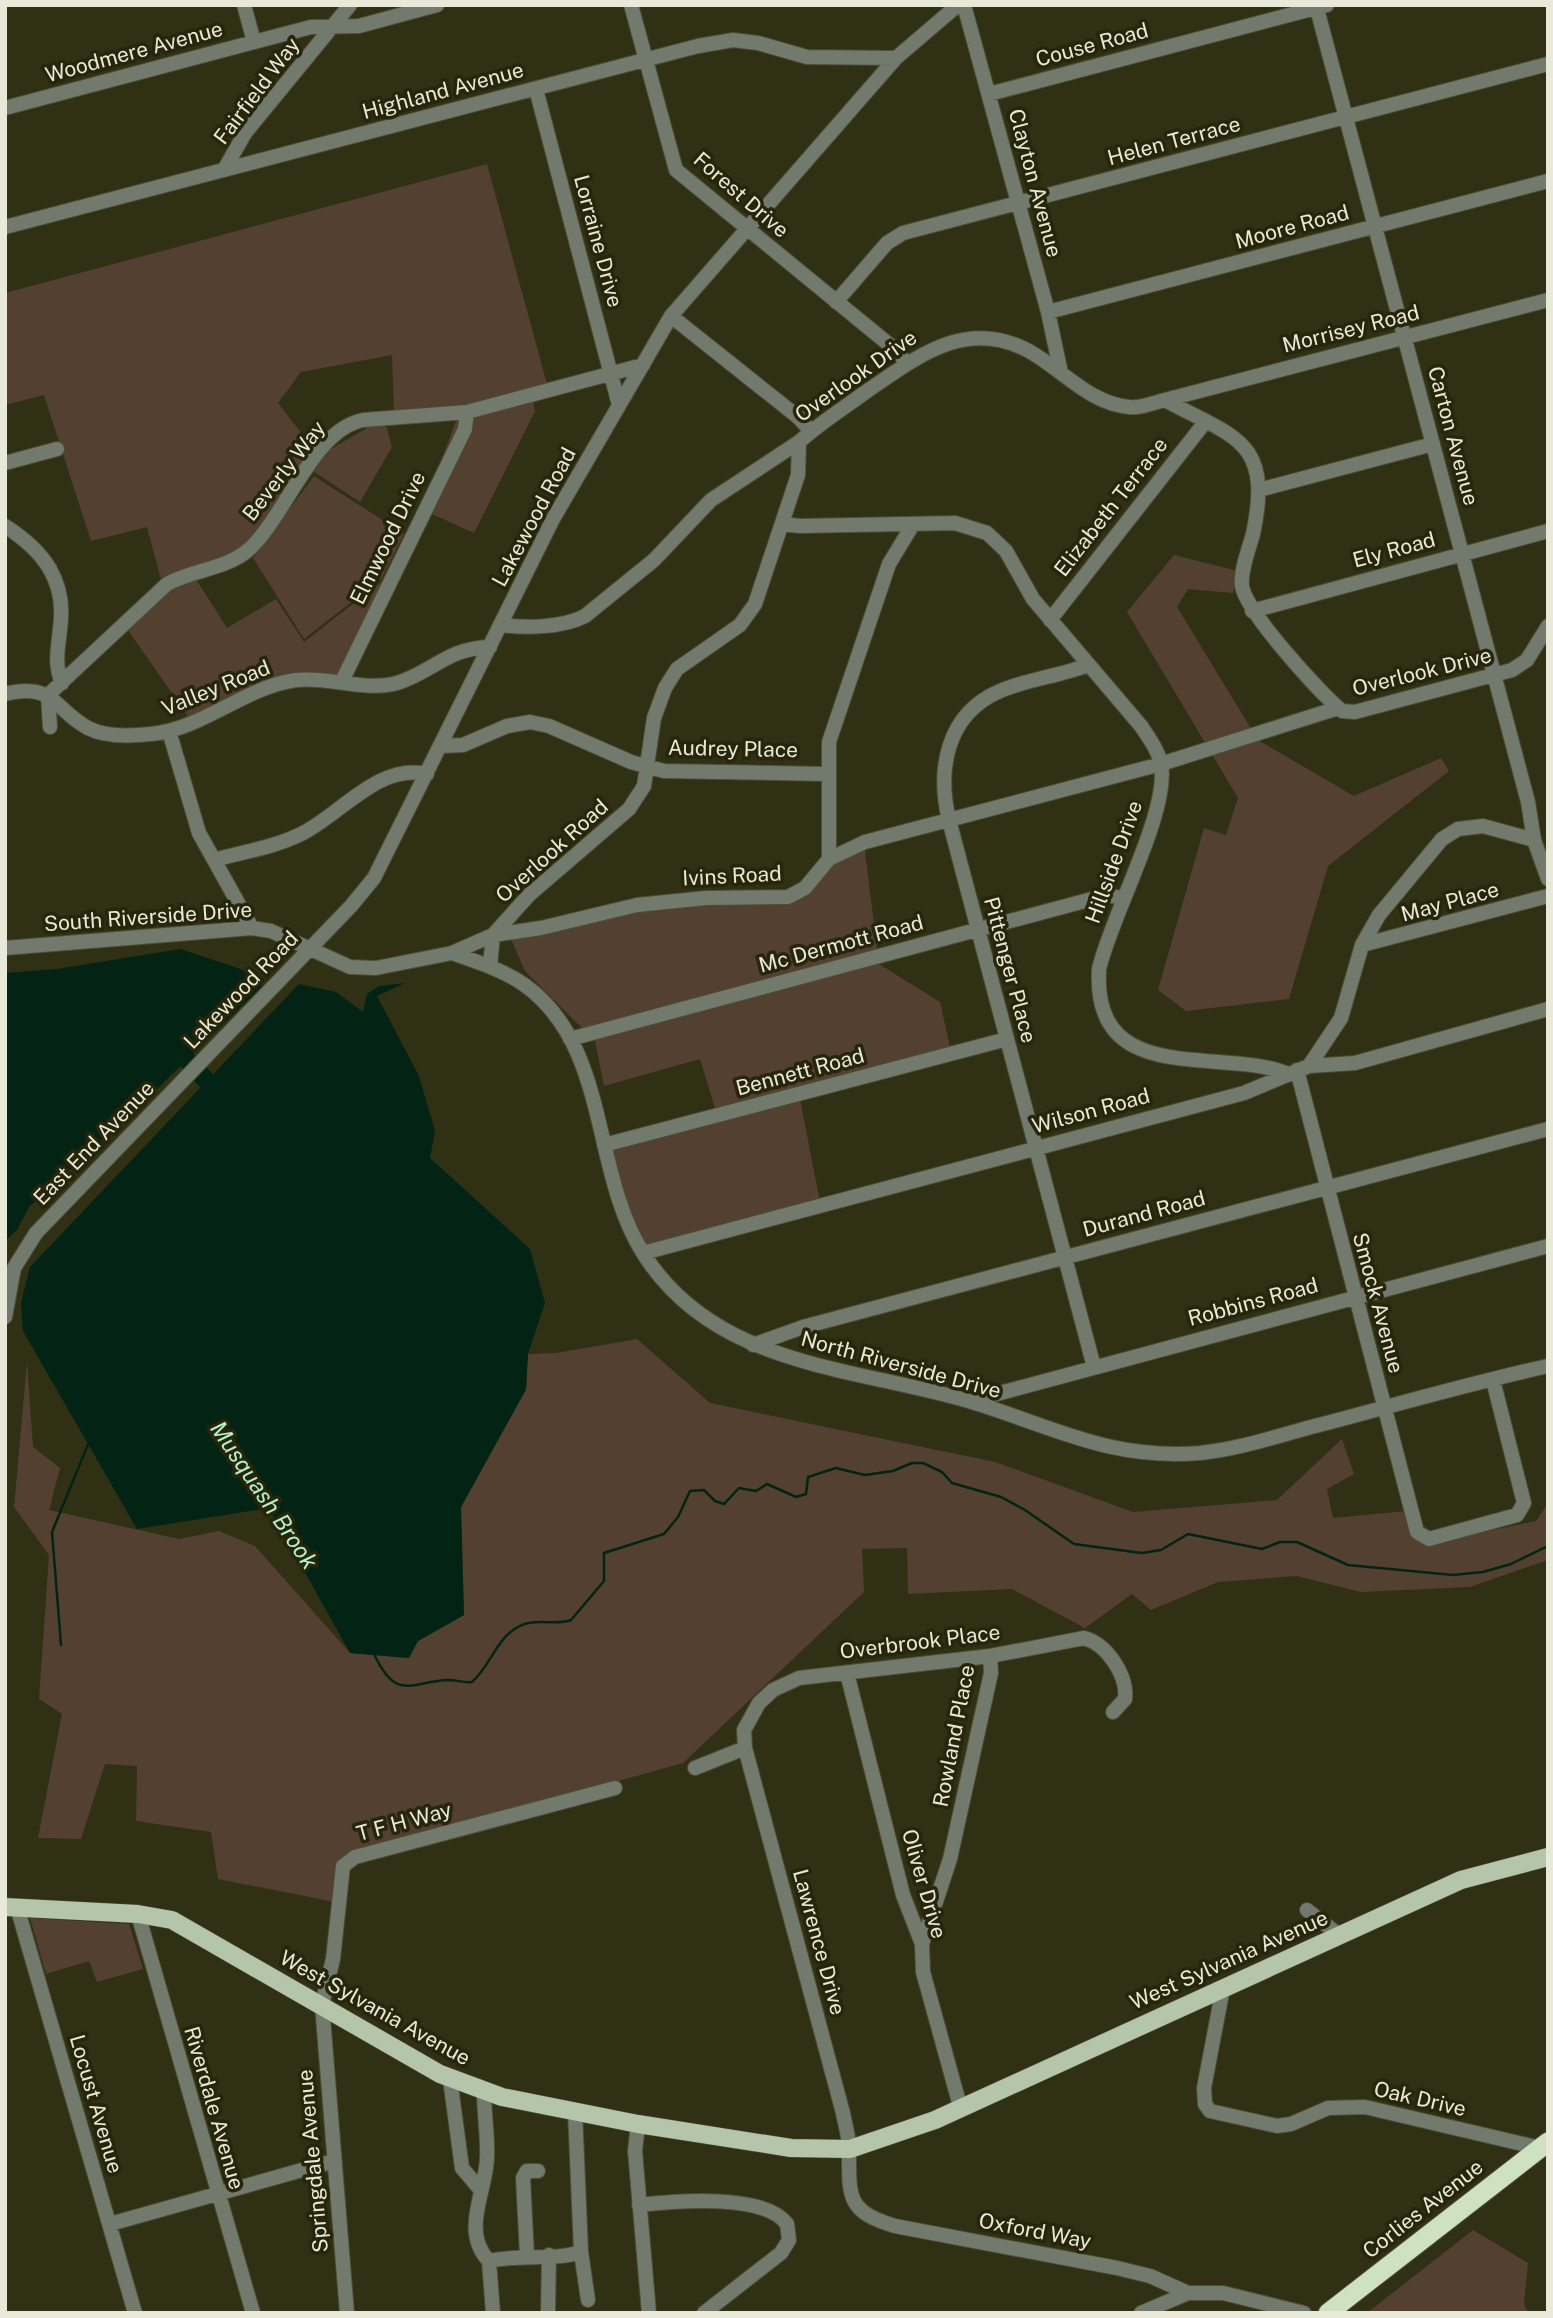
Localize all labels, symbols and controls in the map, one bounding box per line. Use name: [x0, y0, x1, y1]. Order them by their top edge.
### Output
street label: Woodmere Avenue: [42, 16, 225, 87]
street label: Couse Road: [1033, 17, 1151, 72]
street label: Fairfield Way: [208, 32, 305, 149]
street label: Highland Avenue: [359, 57, 526, 124]
street label: Clayton Avenue: [1004, 106, 1067, 260]
street label: Helen Terrace: [1105, 111, 1243, 170]
street label: Forest Drive: [689, 147, 794, 243]
street label: Lorraine Drive: [569, 172, 628, 310]
street label: Moore Road: [1232, 199, 1352, 254]
street label: Morrisey Road: [1280, 299, 1422, 358]
street label: Overlook Drive: [790, 324, 921, 427]
street label: Carton Avenue: [1423, 364, 1484, 508]
street label: Beverly Way: [237, 416, 330, 526]
street label: Elizabeth Terrace: [1049, 432, 1173, 581]
street label: Lakewood Road: [486, 443, 581, 591]
street label: Elmwood Drive: [345, 467, 430, 608]
street label: Ely Road: [1350, 526, 1438, 573]
street label: Overlook Drive: [1350, 642, 1494, 701]
street label: Valley Road: [158, 655, 274, 721]
street label: Audrey Place: [668, 735, 798, 762]
street label: Overlook Road: [490, 794, 613, 907]
street label: Hillside Drive: [1080, 797, 1147, 927]
street label: Ivins Road: [682, 860, 782, 891]
street label: May Place: [1398, 876, 1502, 927]
street label: Pittenger Place: [979, 894, 1042, 1046]
street label: South Riverside Drive: [43, 897, 253, 936]
street label: Mc Dermott Road: [756, 910, 926, 977]
street label: Lakewood Road: [178, 926, 303, 1054]
street label: Bennett Road: [733, 1042, 867, 1101]
street label: East End Avenue: [28, 1075, 159, 1210]
street label: Wilson Road: [1029, 1083, 1152, 1138]
street label: Durand Road: [1080, 1185, 1208, 1242]
street label: Smock Avenue: [1348, 1230, 1409, 1376]
street label: Robbins Road: [1185, 1272, 1321, 1331]
street label: North Riverside Drive: [798, 1326, 1004, 1403]
water label: Musquash Brook: [205, 1416, 324, 1574]
street label: Overbrook Place: [838, 1619, 1002, 1664]
street label: Rowland Place: [927, 1663, 980, 1809]
street label: T F H Way: [354, 1797, 454, 1846]
street label: Oliver Drive: [897, 1826, 952, 1941]
street label: Lawrence Drive: [788, 1866, 851, 2018]
street label: West Sylvania Avenue: [1126, 1905, 1332, 2014]
street label: West Sylvania Avenue: [276, 1945, 475, 2070]
street label: Riverdale Avenue: [179, 2023, 250, 2192]
street label: Locust Avenue: [65, 2032, 128, 2176]
street label: Springdale Avenue: [292, 2068, 333, 2254]
street label: Oak Drive: [1372, 2076, 1469, 2121]
street label: Corlies Avenue: [1358, 2154, 1488, 2263]
street label: Oxford Way: [977, 2207, 1093, 2254]

